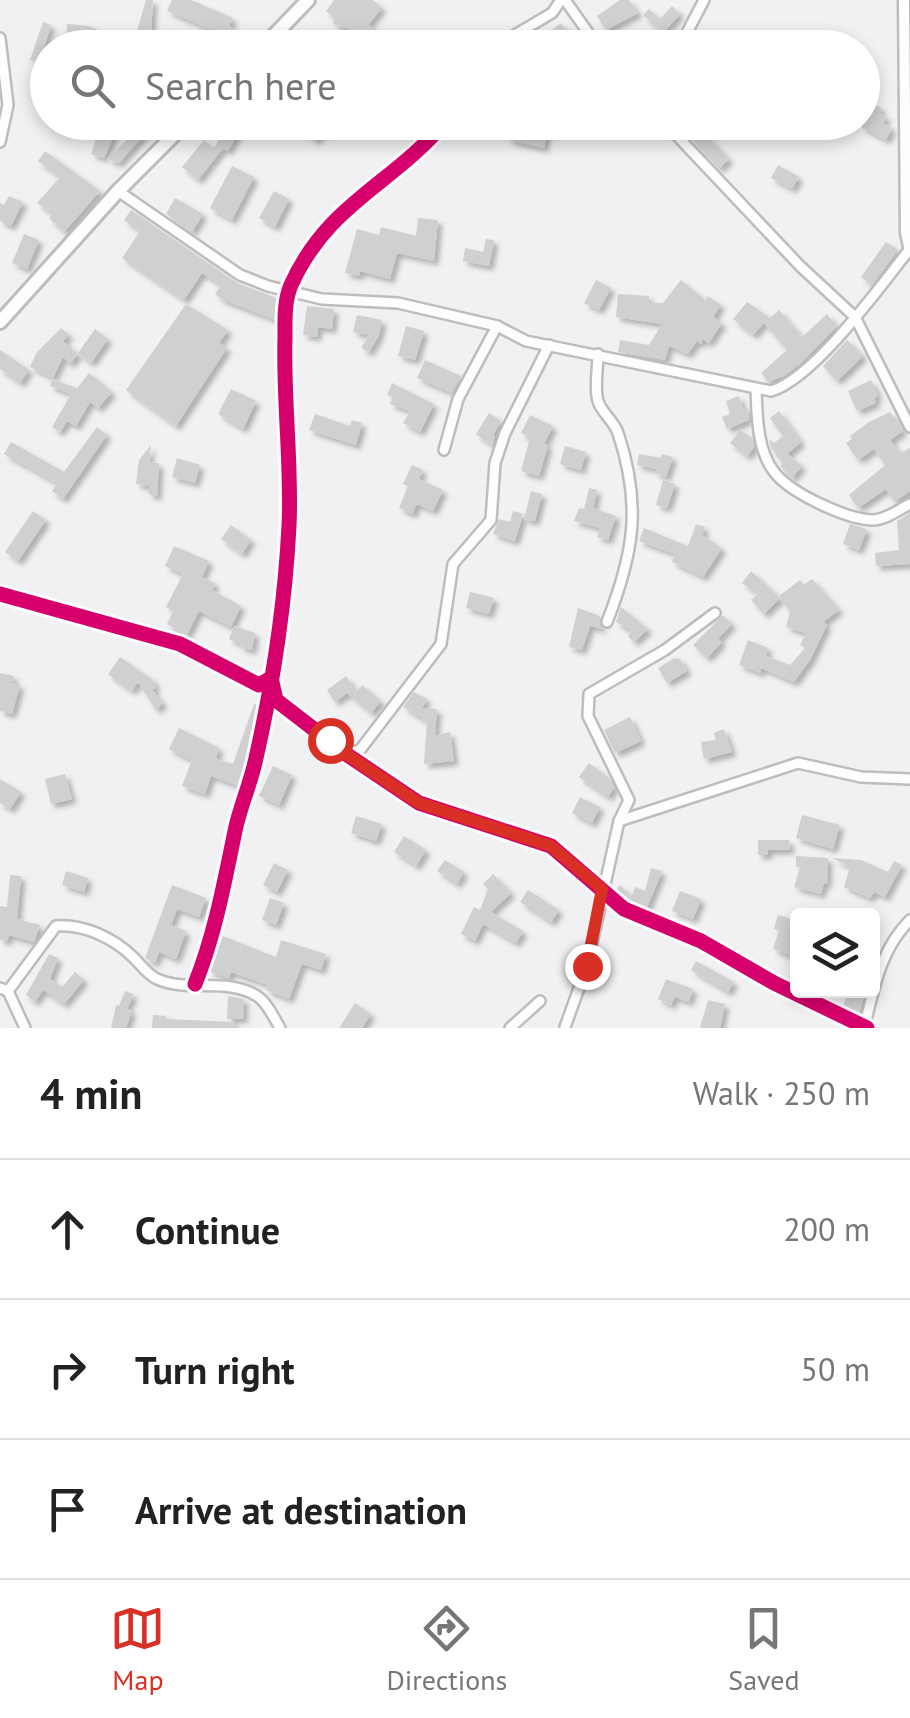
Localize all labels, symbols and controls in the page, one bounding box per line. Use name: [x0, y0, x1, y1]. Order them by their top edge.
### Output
search box: [30, 30, 880, 140]
icon: search: [65, 58, 120, 113]
text: Search here: [145, 61, 337, 110]
route start: [308, 718, 354, 764]
map controls: [790, 908, 880, 998]
button: layers: [790, 908, 880, 998]
route end: [565, 944, 611, 990]
text: 4 min: [40, 1066, 142, 1121]
text: Walk · 250 m: [693, 1072, 870, 1114]
icon: ahead: [40, 1202, 95, 1257]
text: Continue: [135, 1205, 280, 1254]
text: 200 m: [783, 1208, 870, 1250]
icon: right: [40, 1342, 95, 1397]
text: Turn right: [135, 1345, 295, 1394]
text: 50 m: [801, 1348, 870, 1390]
icon: arrive: [40, 1482, 95, 1537]
text: Arrive at destination: [135, 1485, 467, 1534]
tab: Map: [110, 1601, 165, 1698]
tab: Directions: [386, 1601, 507, 1698]
tab: Saved: [728, 1601, 800, 1698]

